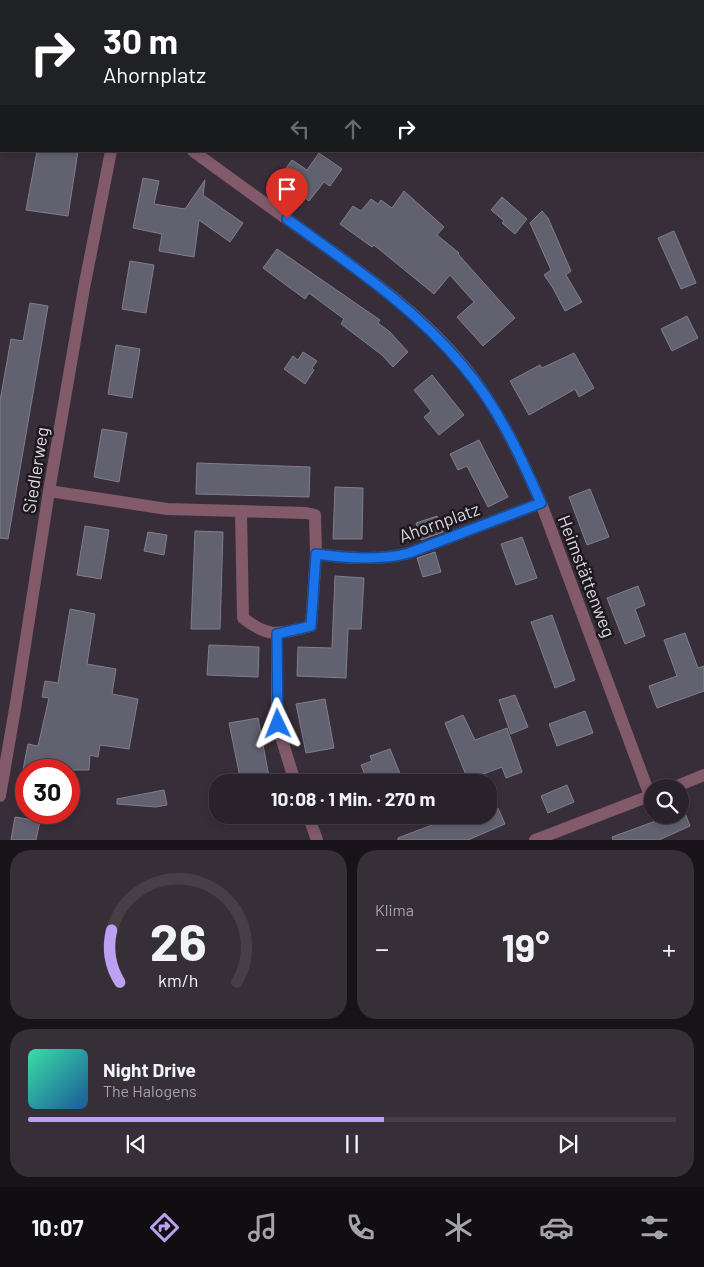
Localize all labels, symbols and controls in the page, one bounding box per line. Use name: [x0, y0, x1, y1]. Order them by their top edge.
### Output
text: 30 m: [103, 19, 178, 61]
icon: right: [20, 20, 85, 85]
text: Ahornplatz: [103, 61, 206, 87]
icon: left: [286, 115, 314, 143]
icon: ahead: [339, 115, 367, 143]
icon: right: [392, 115, 420, 143]
pin: [266, 168, 308, 219]
icon: arrive: [273, 175, 301, 203]
street label: Siedlerweg: [17, 425, 53, 515]
street label: Ahornplatz: [396, 497, 482, 547]
street label: Heimstättenweg: [554, 512, 620, 640]
position arrow: [251, 697, 303, 749]
speed limit sign: 30: [15, 759, 80, 824]
map controls: [644, 779, 689, 824]
button: search: [644, 779, 689, 824]
text: 10:08 · 1 Min. · 270 m: [271, 787, 435, 810]
text: Klima: [375, 900, 414, 919]
text: 26: [150, 909, 207, 971]
text: 19°: [502, 924, 549, 970]
text: −: [375, 931, 389, 965]
text: +: [662, 931, 676, 965]
text: km/h: [158, 969, 199, 991]
text: Night Drive: [103, 1058, 196, 1081]
text: The Halogens: [103, 1081, 197, 1100]
icon: previous: [122, 1130, 150, 1158]
icon: pause: [338, 1130, 366, 1158]
icon: next: [554, 1130, 582, 1158]
icon: directions: [147, 1210, 182, 1245]
icon: music: [245, 1210, 280, 1245]
icon: phone: [343, 1210, 378, 1245]
icon: climate: [441, 1210, 476, 1245]
icon: car: [539, 1210, 574, 1245]
icon: filters: [637, 1210, 672, 1245]
text: 10:07: [32, 1214, 83, 1240]

